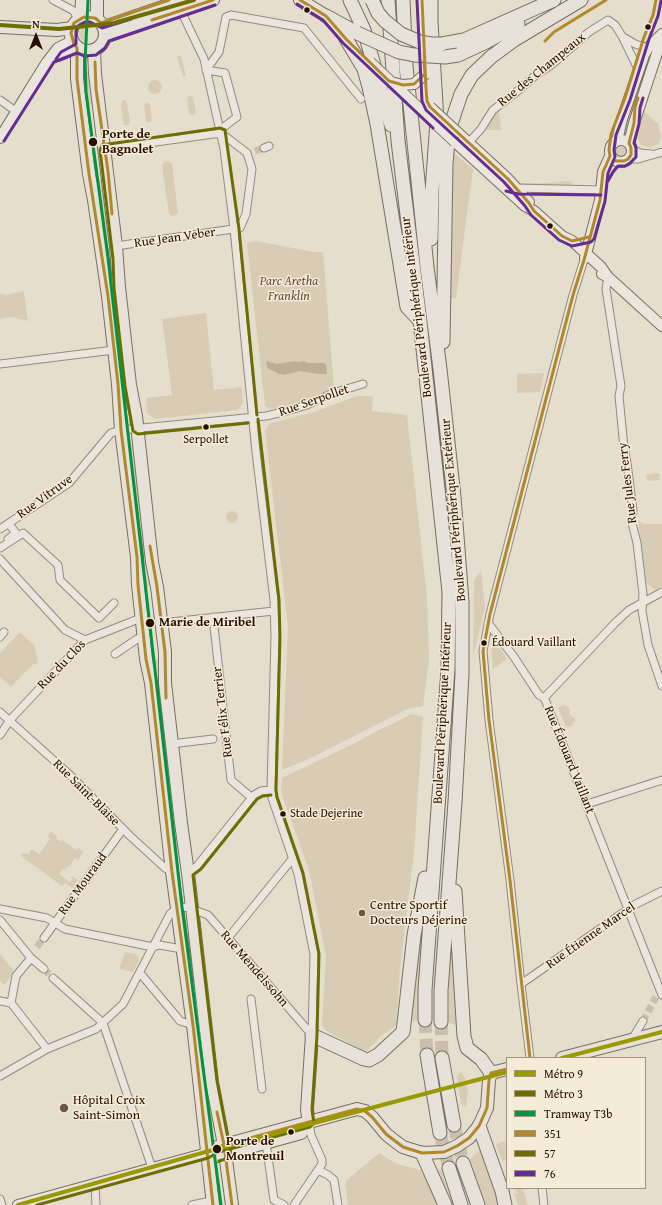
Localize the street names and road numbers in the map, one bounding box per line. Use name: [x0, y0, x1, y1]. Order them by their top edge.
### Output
street label: Rue des Champeaux: [495, 30, 589, 110]
street label: Boulevard Périphérique Intérieur: [398, 216, 436, 398]
street label: Rue Jean Veber: [133, 225, 217, 251]
street label: Rue Serpollet: [277, 382, 351, 420]
street label: Boulevard Périphérique Extérieur: [438, 418, 470, 602]
street label: Rue Jules Ferry: [615, 442, 641, 524]
street label: Rue Vitruve: [14, 472, 76, 522]
street label: Boulevard Périphérique Intérieur: [430, 622, 456, 804]
street label: Rue du Clos: [35, 637, 89, 693]
street label: Rue Félix Terrier: [210, 666, 236, 758]
street label: Rue Édouard Vaillant: [540, 704, 598, 816]
street label: Rue Saint-Blaise: [49, 756, 123, 830]
street label: Rue Mouraud: [55, 850, 111, 918]
street label: Rue Étienne Marcel: [543, 899, 639, 973]
street label: Rue Mendelssohn: [217, 928, 291, 1010]

